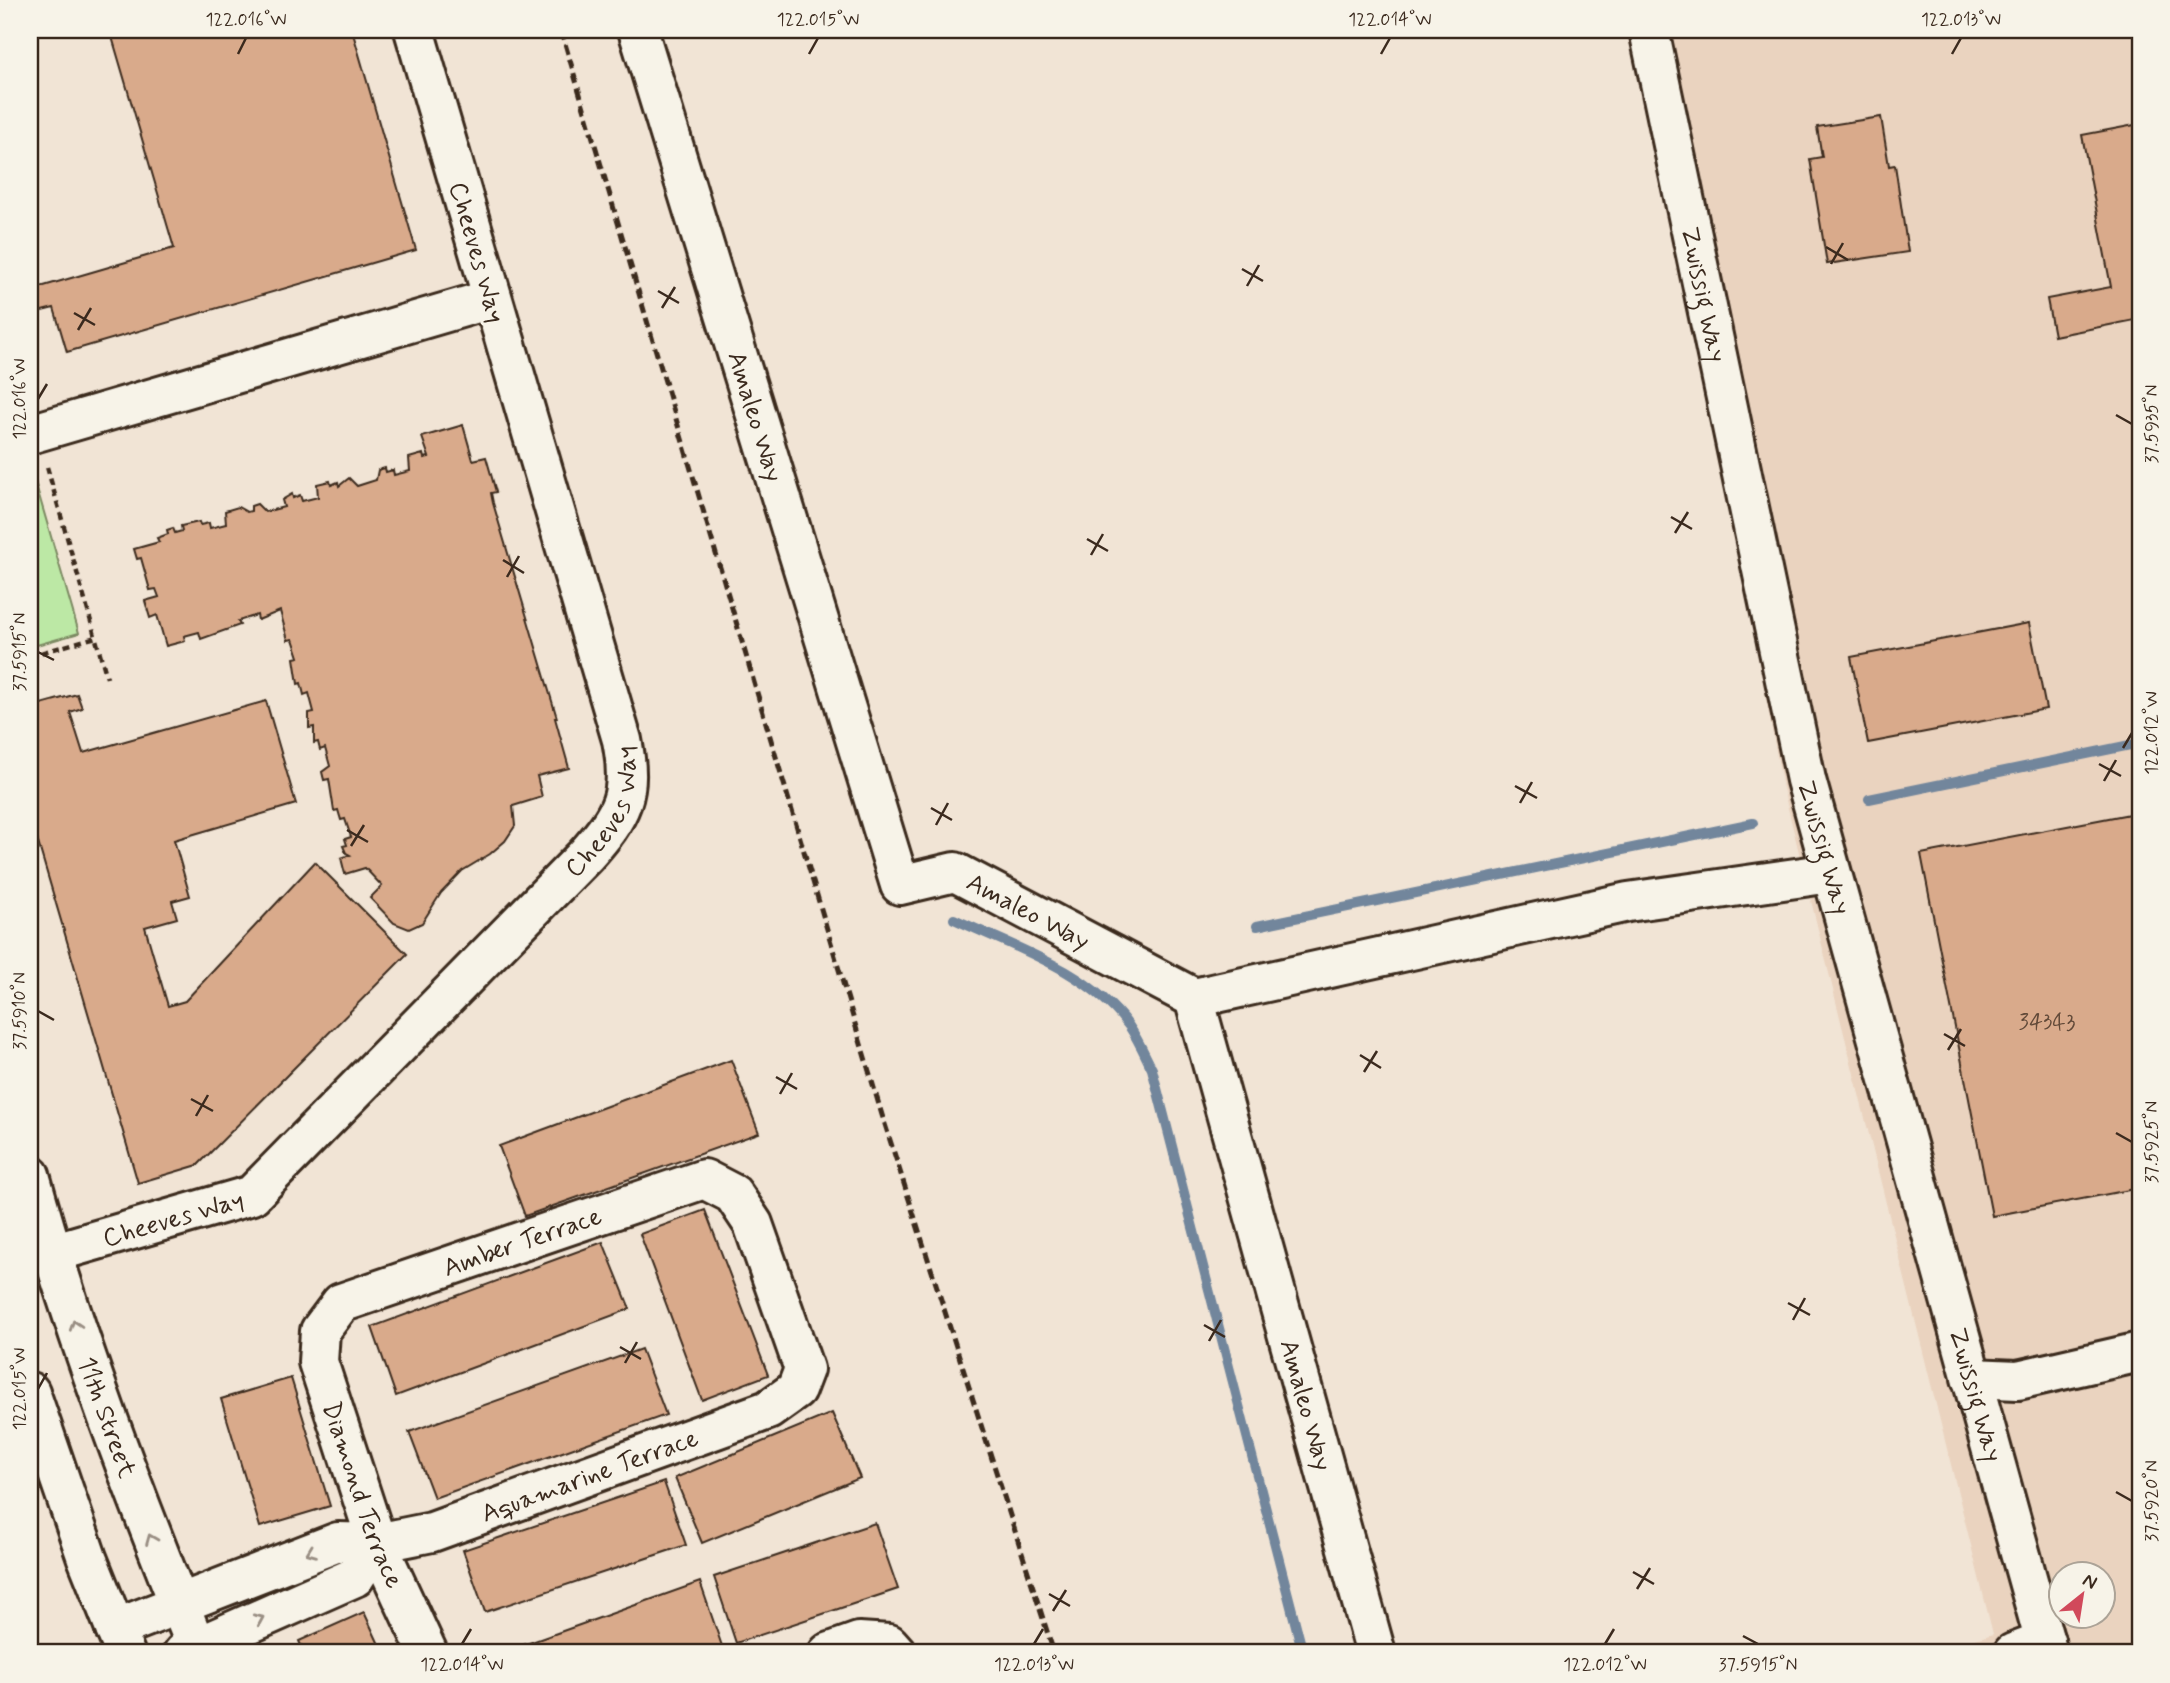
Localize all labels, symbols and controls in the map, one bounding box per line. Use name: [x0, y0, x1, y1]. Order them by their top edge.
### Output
text: 122.016°W: [205, 8, 287, 32]
text: 122.015°W: [777, 8, 859, 32]
text: 122.014°W: [1348, 8, 1432, 32]
text: 122.013°W: [1921, 8, 2001, 32]
street label: Cheeves Way: [440, 178, 512, 327]
street label: Zwissig Way: [1672, 224, 1733, 366]
street label: Amaleo Way: [718, 347, 790, 486]
text: 122.016°W: [8, 358, 32, 440]
text: 37.5935°N: [2140, 384, 2164, 464]
text: 37.5915°N: [8, 613, 32, 691]
text: 122.012°W: [2140, 691, 2164, 775]
street label: Cheeves Way: [558, 743, 646, 886]
street label: Zwissig Way: [1788, 777, 1857, 919]
street label: Amaleo Way: [960, 866, 1095, 959]
text: 37.5910°N: [8, 972, 32, 1050]
house number: 34343: [2019, 1008, 2076, 1038]
text: 37.5925°N: [2140, 1101, 2164, 1183]
street label: Cheeves Way: [99, 1183, 248, 1256]
street label: Amber Terrace: [439, 1200, 606, 1286]
one-way arrow: [69, 1319, 83, 1331]
street label: Zwissig Way: [1940, 1324, 2009, 1466]
street label: Amaleo Way: [1271, 1336, 1339, 1475]
text: 122.015°W: [8, 1348, 32, 1430]
street label: 11th Street: [69, 1352, 143, 1483]
street label: Diamond Terrace: [313, 1398, 411, 1594]
street label: Aquamarine Terrace: [477, 1422, 703, 1532]
text: 37.5920°N: [2140, 1460, 2164, 1542]
one-way arrow: [146, 1533, 160, 1545]
one-way arrow: [305, 1544, 317, 1558]
north arrow: [2048, 1560, 2118, 1630]
text: N: [2078, 1568, 2101, 1596]
one-way arrow: [252, 1613, 264, 1627]
text: 122.014°W: [420, 1653, 504, 1677]
text: 122.013°W: [994, 1653, 1074, 1677]
text: 122.012°W: [1563, 1653, 1647, 1677]
text: 37.5915°N: [1719, 1653, 1797, 1677]

